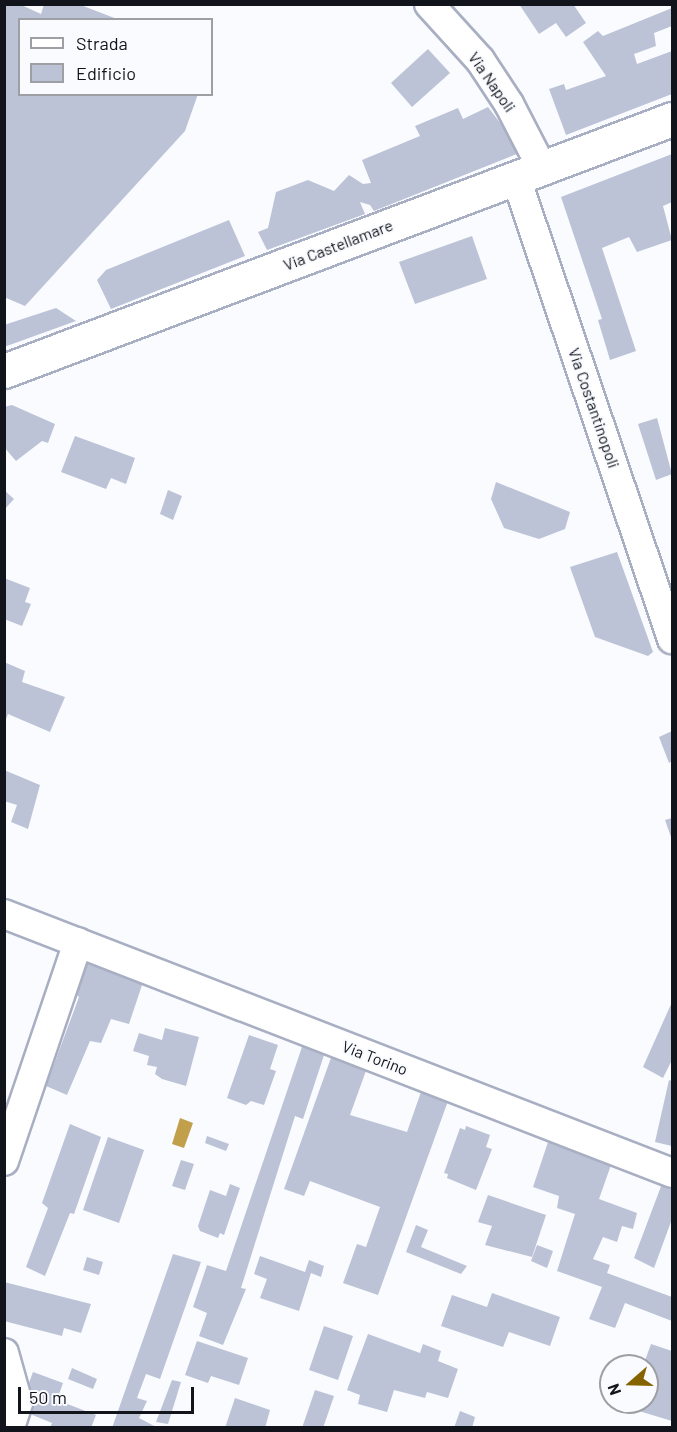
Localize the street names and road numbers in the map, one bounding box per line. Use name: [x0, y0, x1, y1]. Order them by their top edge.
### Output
street label: Via Napoli: [464, 48, 520, 116]
street label: Via Castellamare: [281, 215, 395, 275]
street label: Via Costantinopoli: [564, 345, 624, 471]
street label: Via Torino: [339, 1037, 411, 1079]

